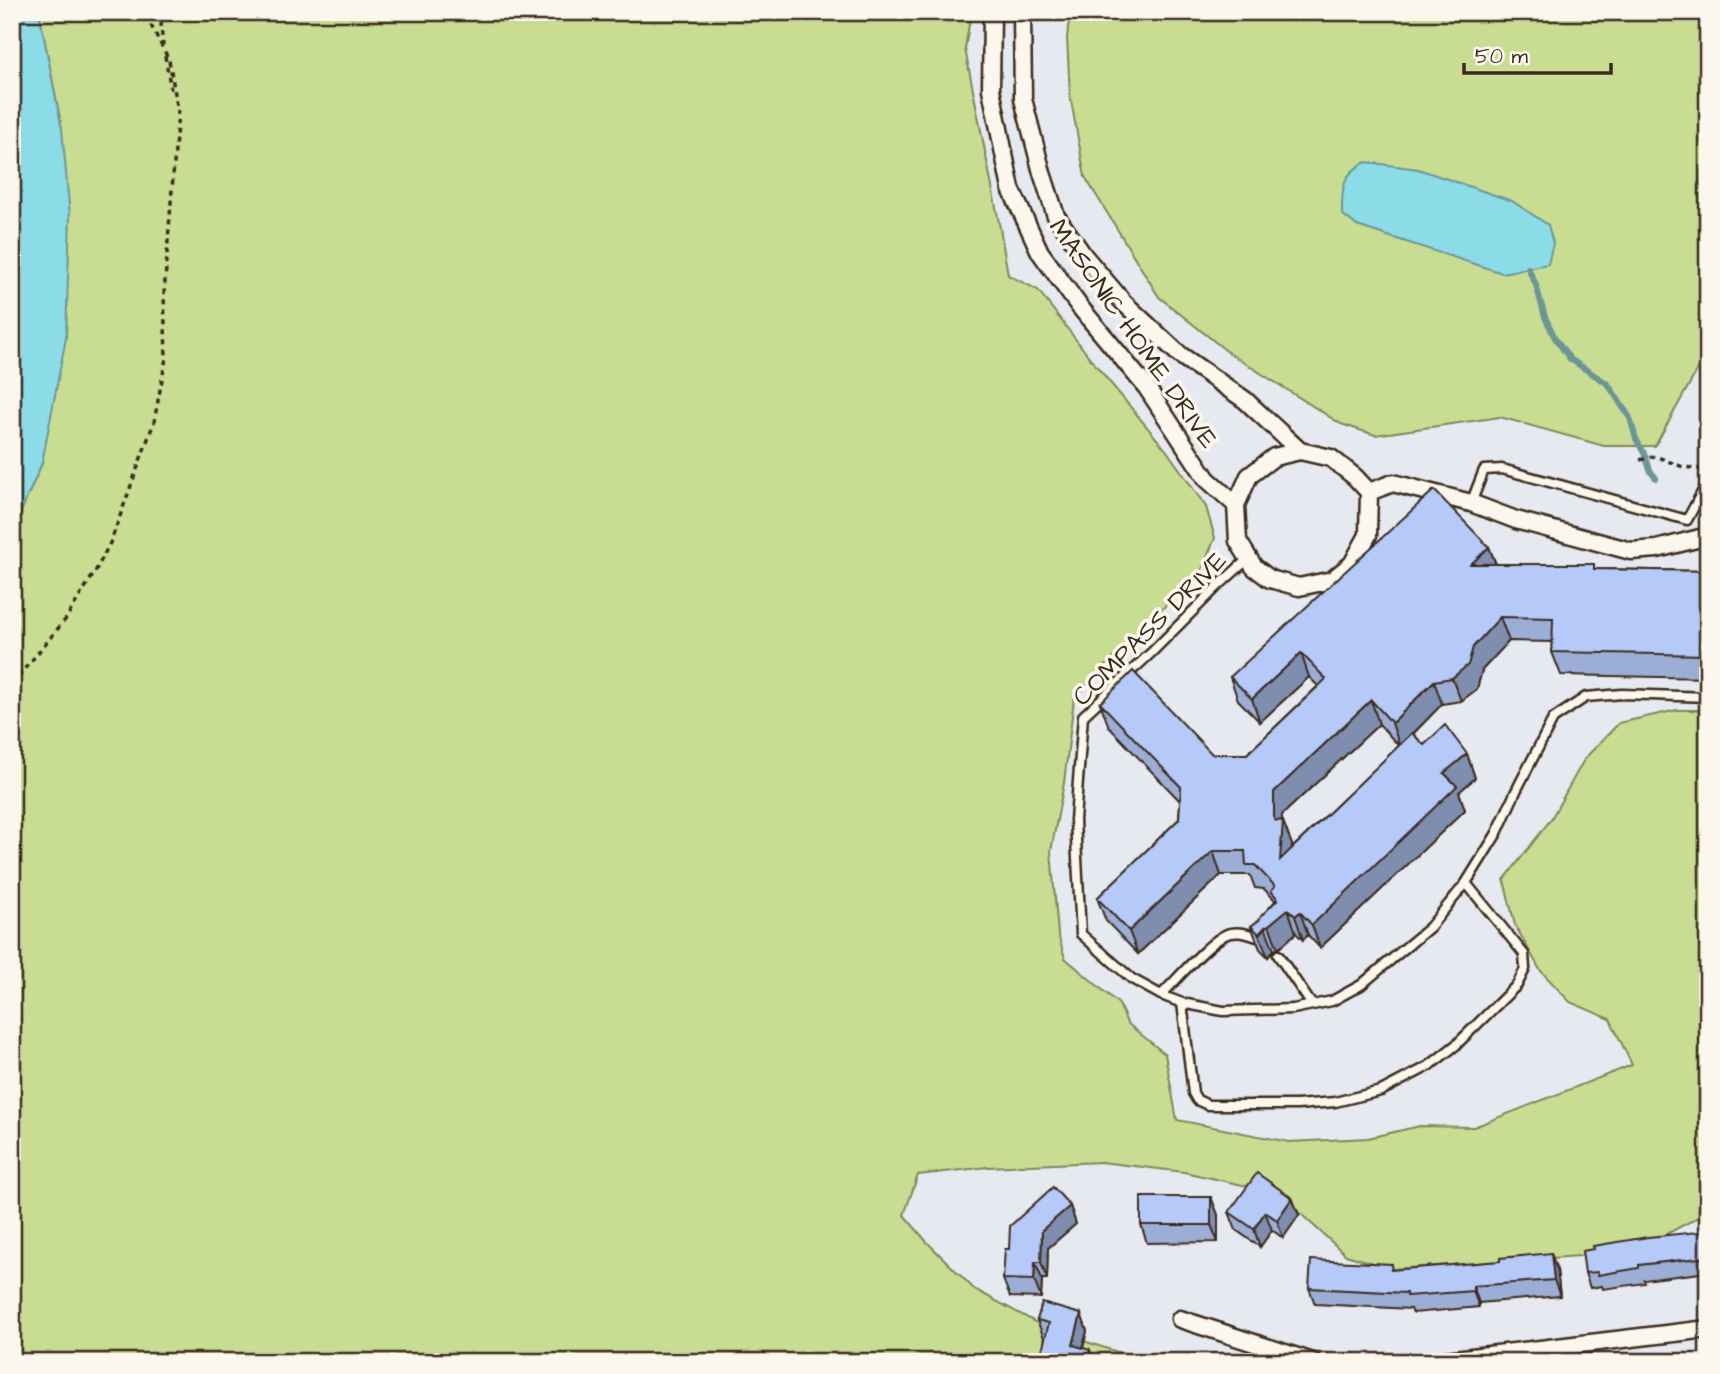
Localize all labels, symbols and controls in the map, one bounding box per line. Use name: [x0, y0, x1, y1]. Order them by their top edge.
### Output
scale bar: [1464, 32, 1612, 76]
text: 50 m: [1475, 42, 1529, 71]
street label: MASONIC HOME DRIVE: [1040, 212, 1226, 456]
street label: COMPASS DRIVE: [1064, 543, 1235, 714]

